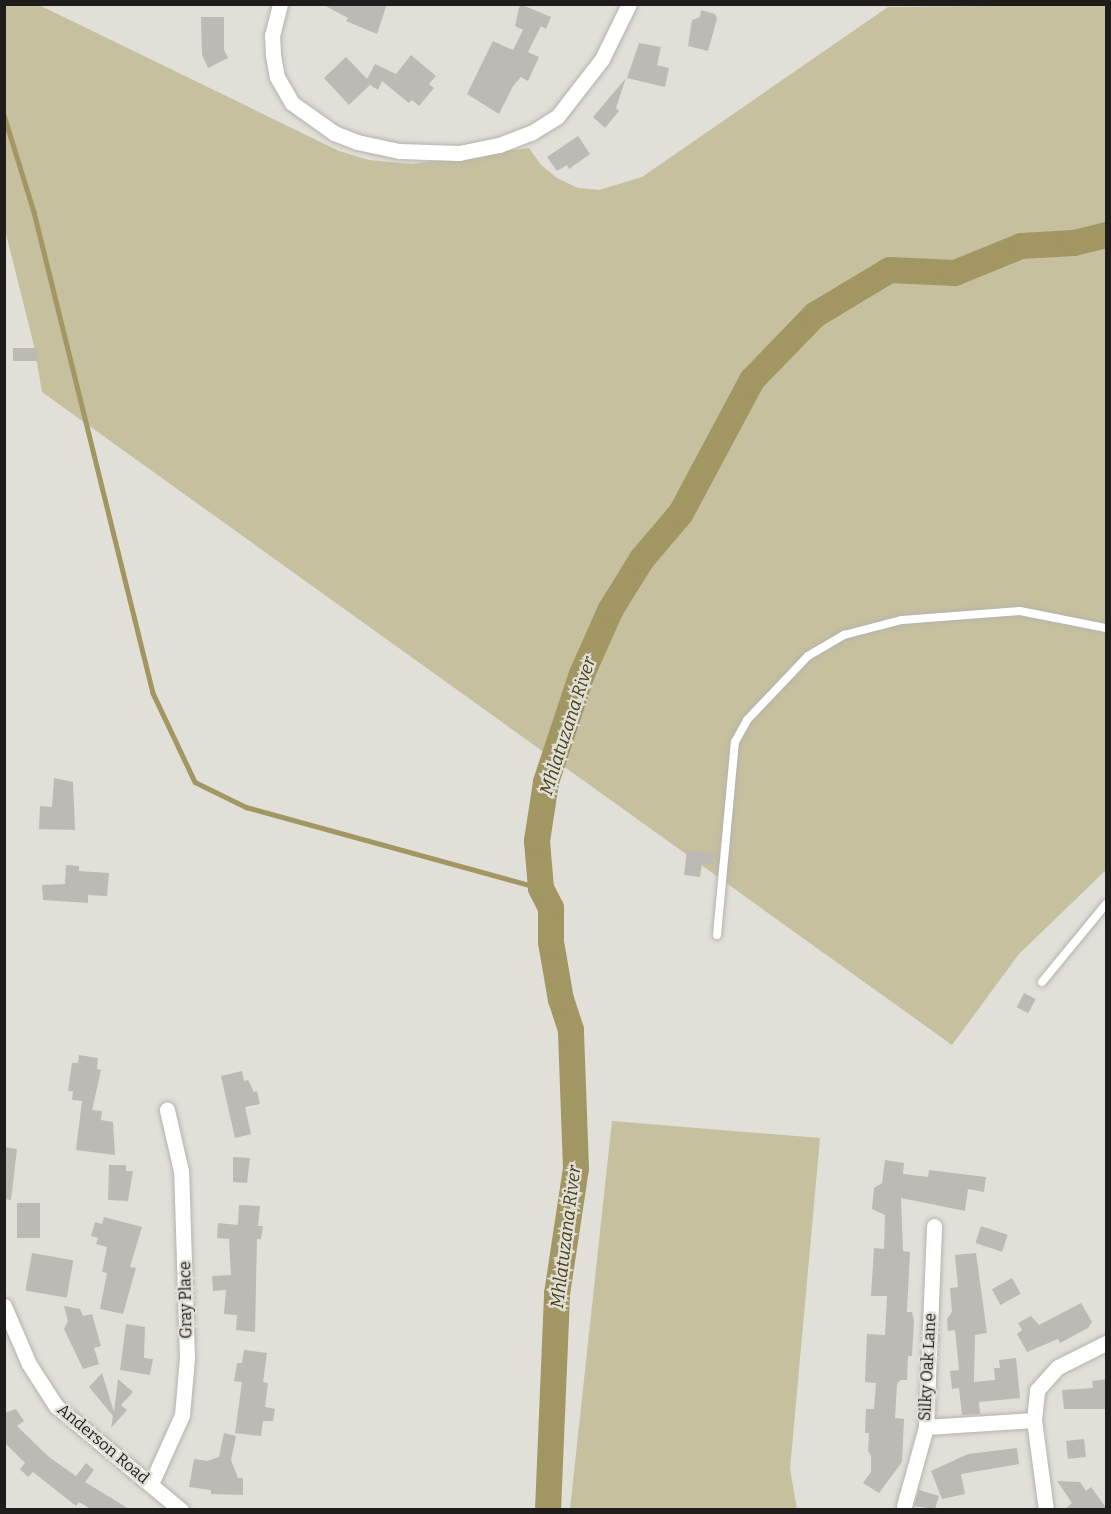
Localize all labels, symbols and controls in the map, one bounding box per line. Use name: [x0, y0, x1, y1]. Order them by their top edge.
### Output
water label: Mhlatuzana River: [536, 654, 600, 798]
water label: Mhlatuzana River: [547, 1164, 585, 1310]
street label: Gray Place: [176, 1261, 196, 1339]
street label: Silky Oak Lane: [916, 1313, 940, 1421]
street label: Anderson Road: [53, 1400, 153, 1488]

